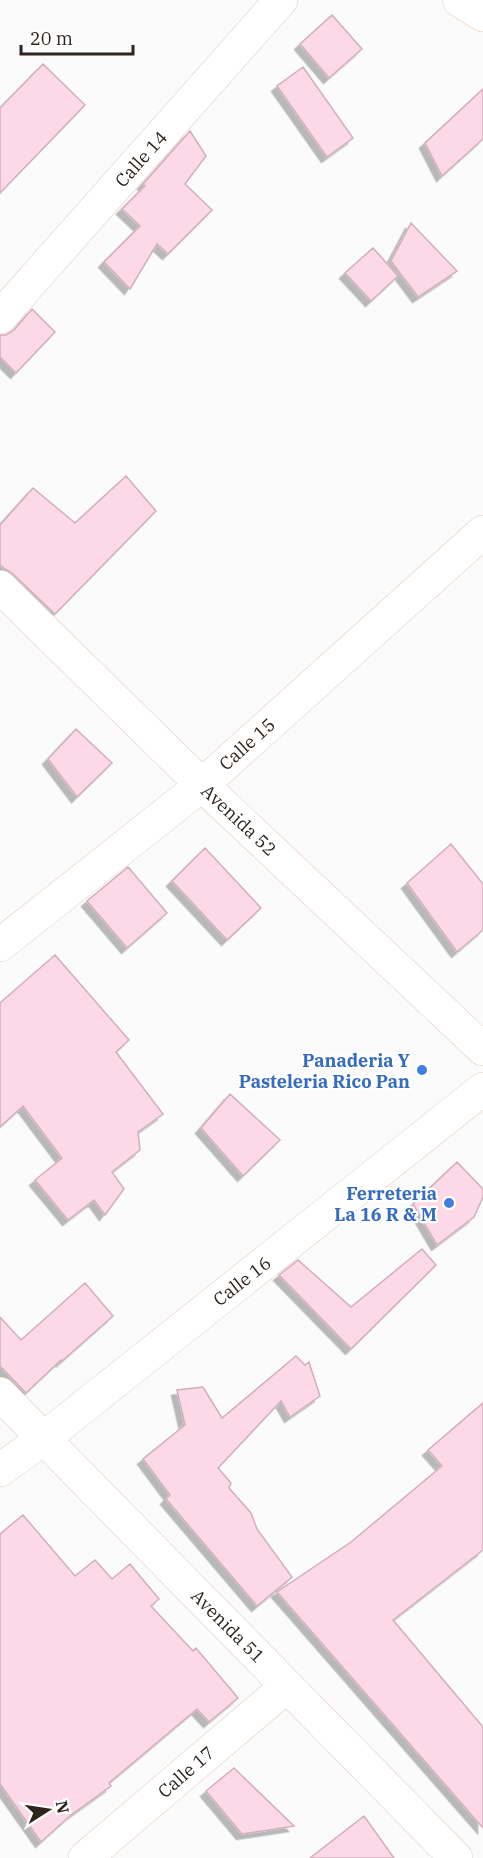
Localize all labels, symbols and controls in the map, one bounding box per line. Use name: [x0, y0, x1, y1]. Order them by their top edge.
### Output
scale bar: [21, 18, 134, 56]
text: 20 m: [30, 27, 73, 50]
street label: Calle 14: [110, 126, 172, 192]
street label: Calle 15: [214, 713, 280, 775]
street label: Avenida 52: [197, 779, 281, 861]
place label: Panaderia Y Pasteleria Rico Pan: [239, 1049, 410, 1093]
marker: Panaderia Y Pasteleria Rico Pan: [415, 1063, 429, 1077]
place label: Ferreteria La 16 R & M: [334, 1182, 437, 1226]
marker: Ferreteria La 16 R & M: [442, 1196, 456, 1210]
street label: Calle 16: [208, 1251, 276, 1311]
street label: Avenida 51: [186, 1584, 270, 1668]
street label: Calle 17: [153, 1741, 219, 1803]
north arrow: [18, 1780, 78, 1840]
text: N: [52, 1799, 74, 1815]

